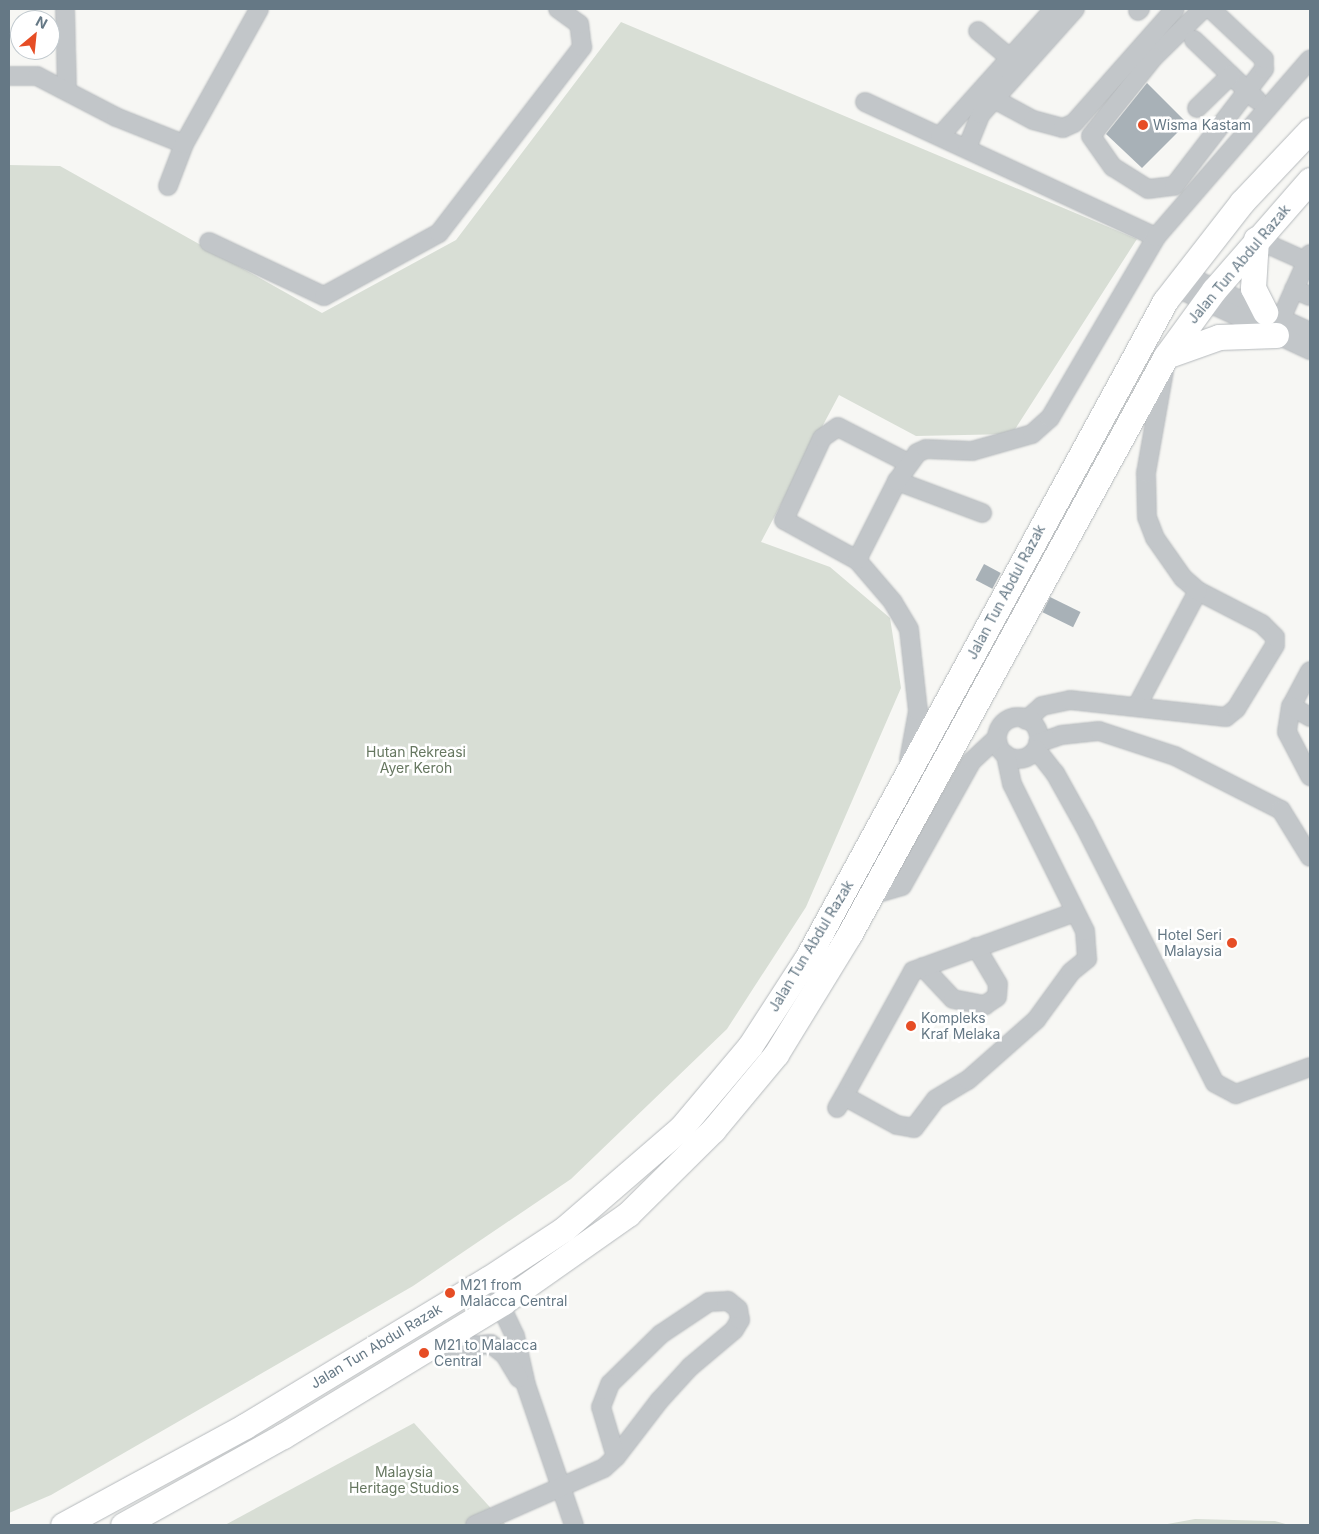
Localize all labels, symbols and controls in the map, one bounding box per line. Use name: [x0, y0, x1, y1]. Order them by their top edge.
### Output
north arrow: [10, 10, 60, 60]
text: N: [33, 12, 51, 32]
place label: Wisma Kastam: [1153, 117, 1251, 133]
marker: Wisma Kastam: [1137, 119, 1149, 131]
street label: Jalan Tun Abdul Razak: [1184, 201, 1294, 327]
street label: Jalan Tun Abdul Razak: [963, 522, 1049, 662]
park label: Hutan Rekreasi Ayer Keroh: [366, 744, 466, 776]
street label: Jalan Tun Abdul Razak: [765, 877, 857, 1015]
place label: Hotel Seri Malaysia: [1157, 927, 1222, 960]
marker: Hotel Seri Malaysia: [1226, 937, 1238, 949]
place label: Kompleks Kraf Melaka: [921, 1010, 1000, 1042]
marker: Kompleks Kraf Melaka: [905, 1020, 917, 1032]
place label: M21 from Malacca Central: [460, 1277, 567, 1310]
marker: M21 from Malacca Central: [444, 1287, 456, 1299]
street label: Jalan Tun Abdul Razak: [307, 1300, 445, 1392]
place label: M21 to Malacca Central: [434, 1337, 537, 1370]
marker: M21 to Malacca Central: [418, 1347, 430, 1359]
park label: Malaysia Heritage Studios: [349, 1464, 459, 1496]

